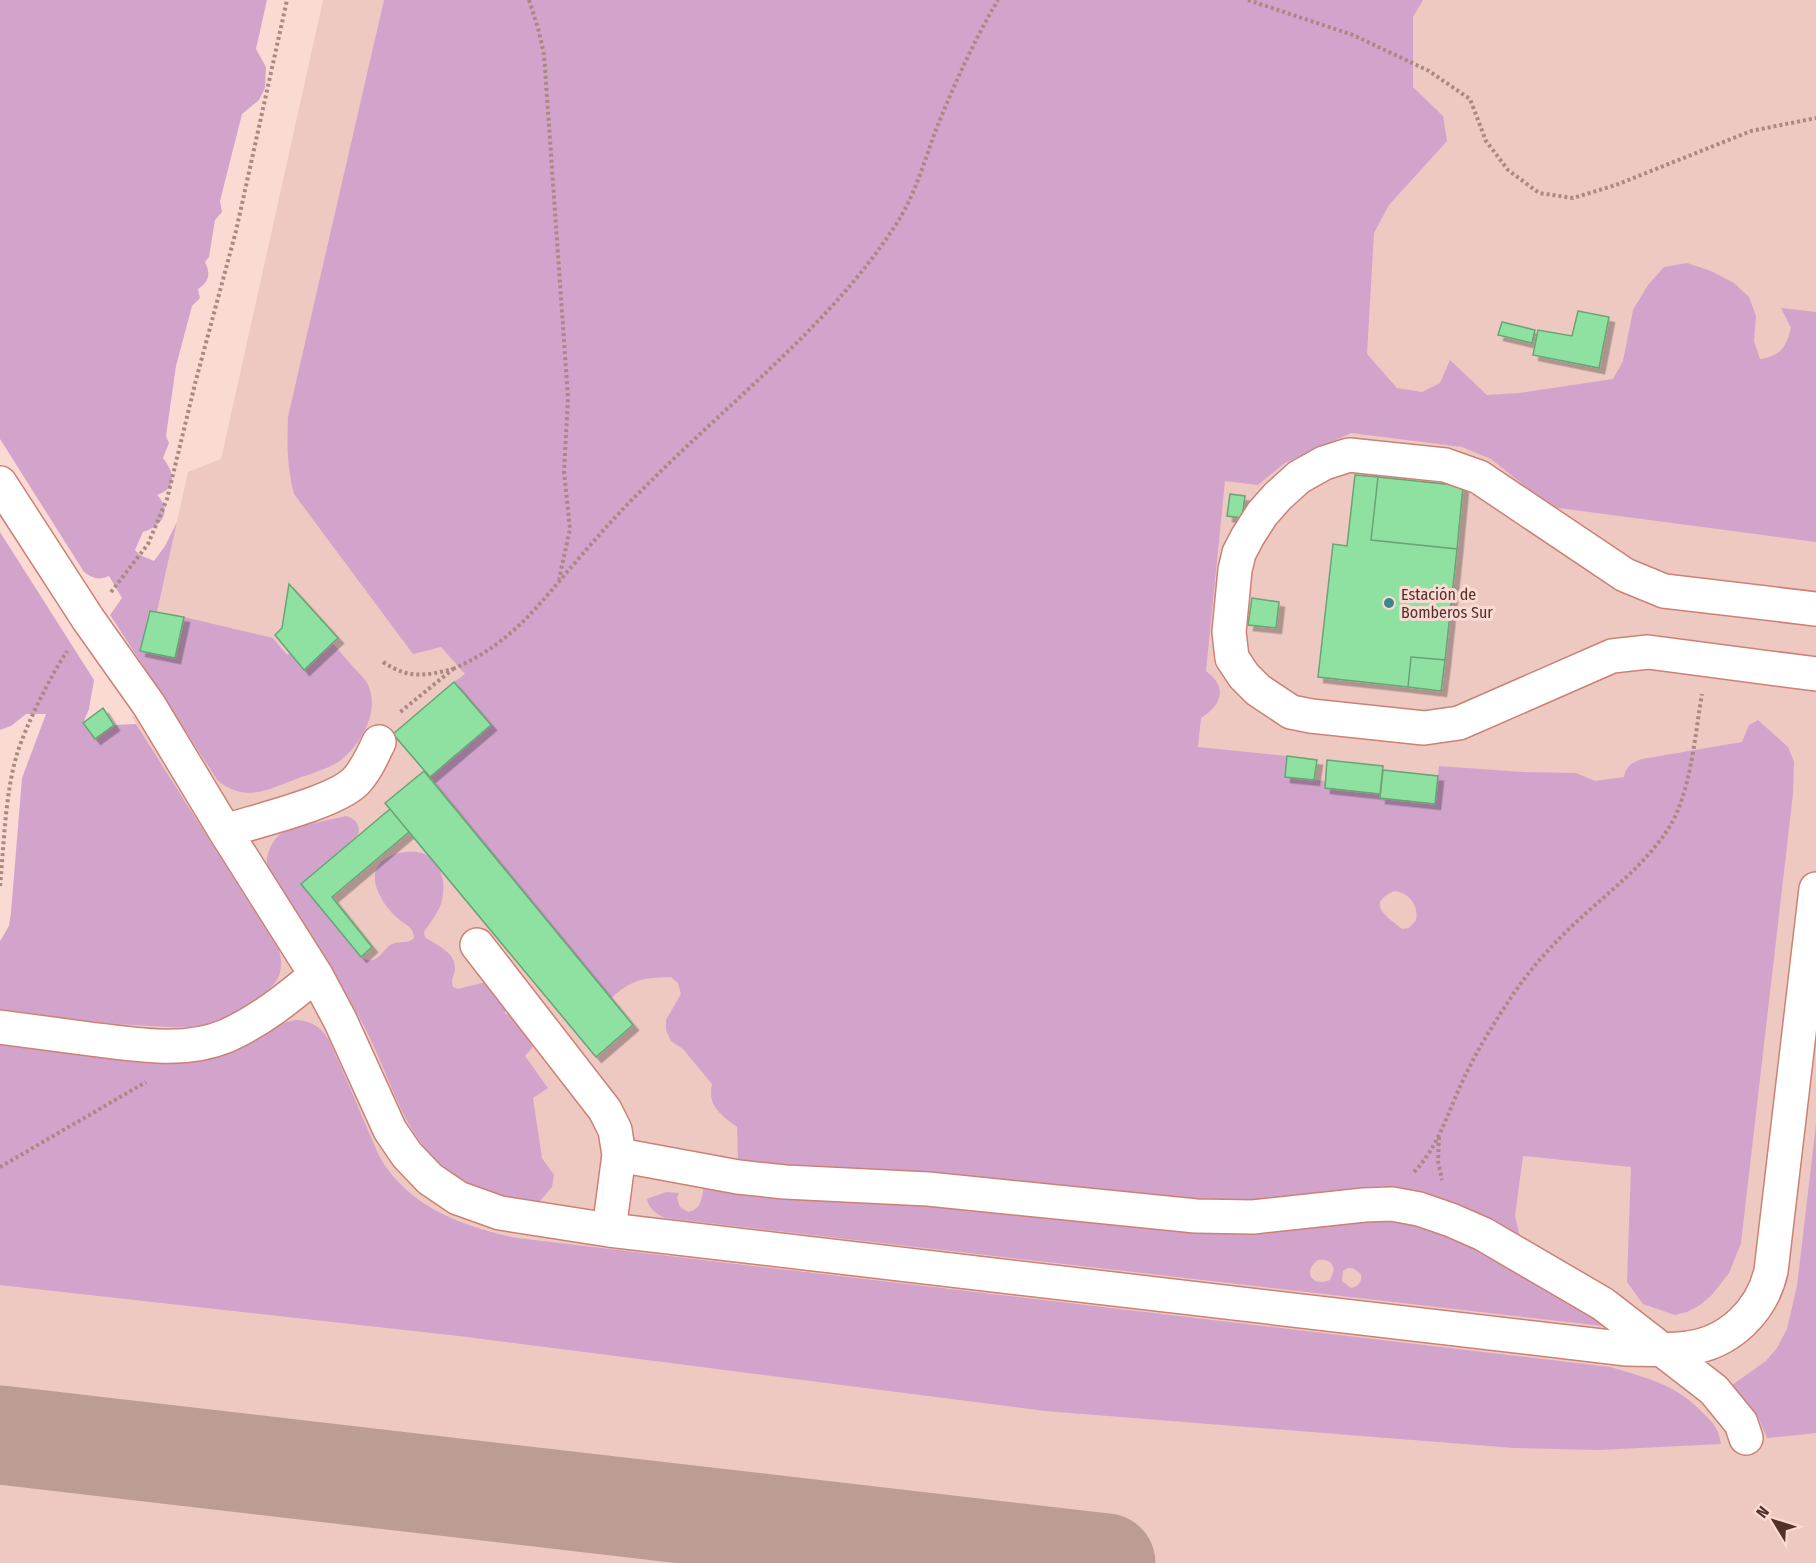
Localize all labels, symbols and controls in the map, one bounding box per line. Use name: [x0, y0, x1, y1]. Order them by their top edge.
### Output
place label: Estación de Bomberos Sur: [1401, 585, 1493, 622]
marker: Estación de Bomberos Sur: [1382, 596, 1396, 610]
north arrow: [1744, 1491, 1804, 1551]
text: N: [1752, 1502, 1773, 1522]

